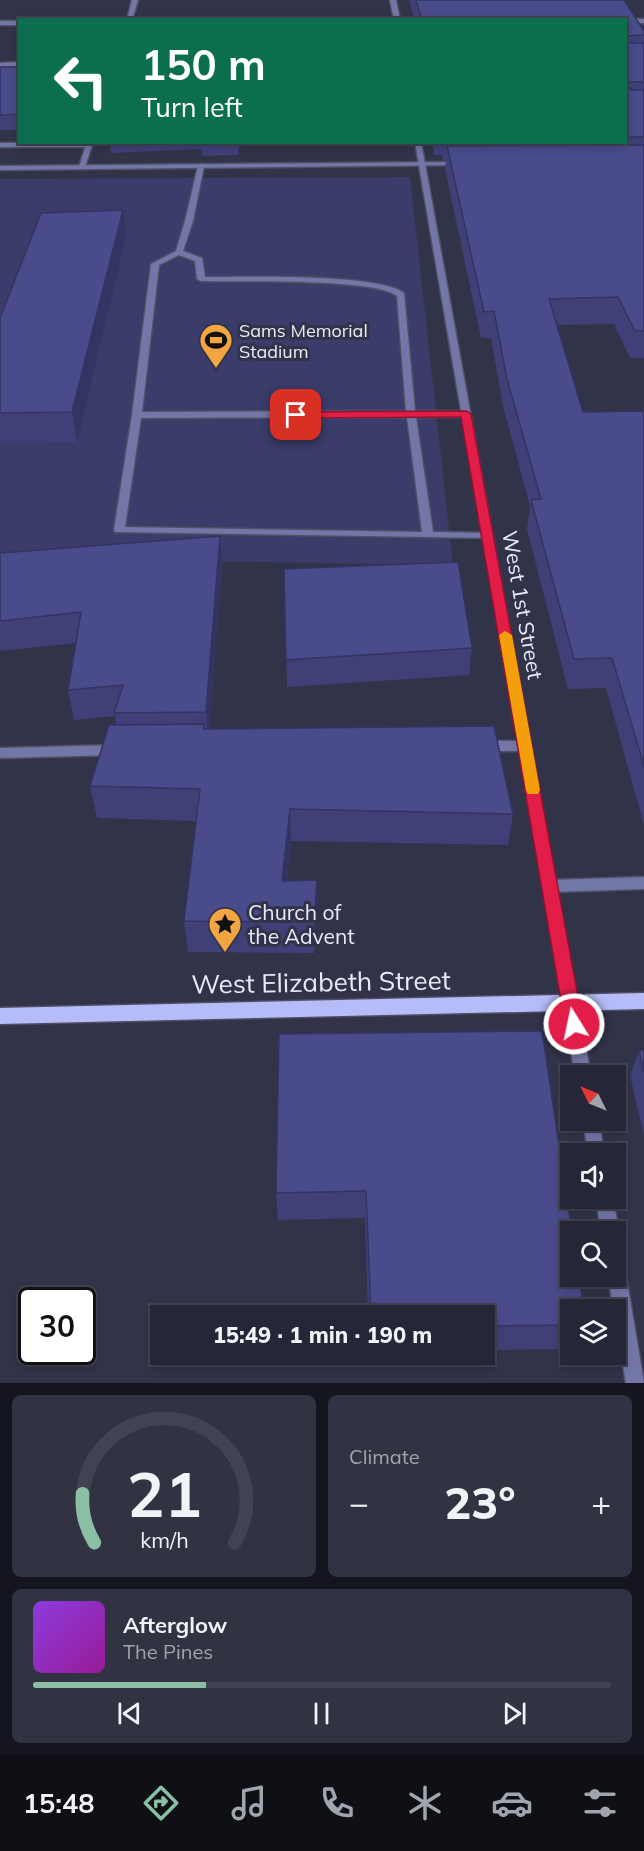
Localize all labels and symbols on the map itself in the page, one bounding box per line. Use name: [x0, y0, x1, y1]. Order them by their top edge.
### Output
place label: Sams Memorial Stadium: [239, 319, 368, 363]
sports icon: Sams Memorial Stadium: [198, 322, 234, 369]
pin: [270, 389, 321, 440]
street label: West 1st Street: [497, 529, 549, 681]
place label: Church of the Advent: [248, 899, 355, 949]
place icon: Church of the Advent: [207, 906, 243, 953]
street label: West Elizabeth Street: [191, 963, 451, 1001]
position arrow: [542, 992, 606, 1056]
north arrow: [560, 1065, 626, 1131]
speed limit sign: 30: [18, 1287, 96, 1365]

